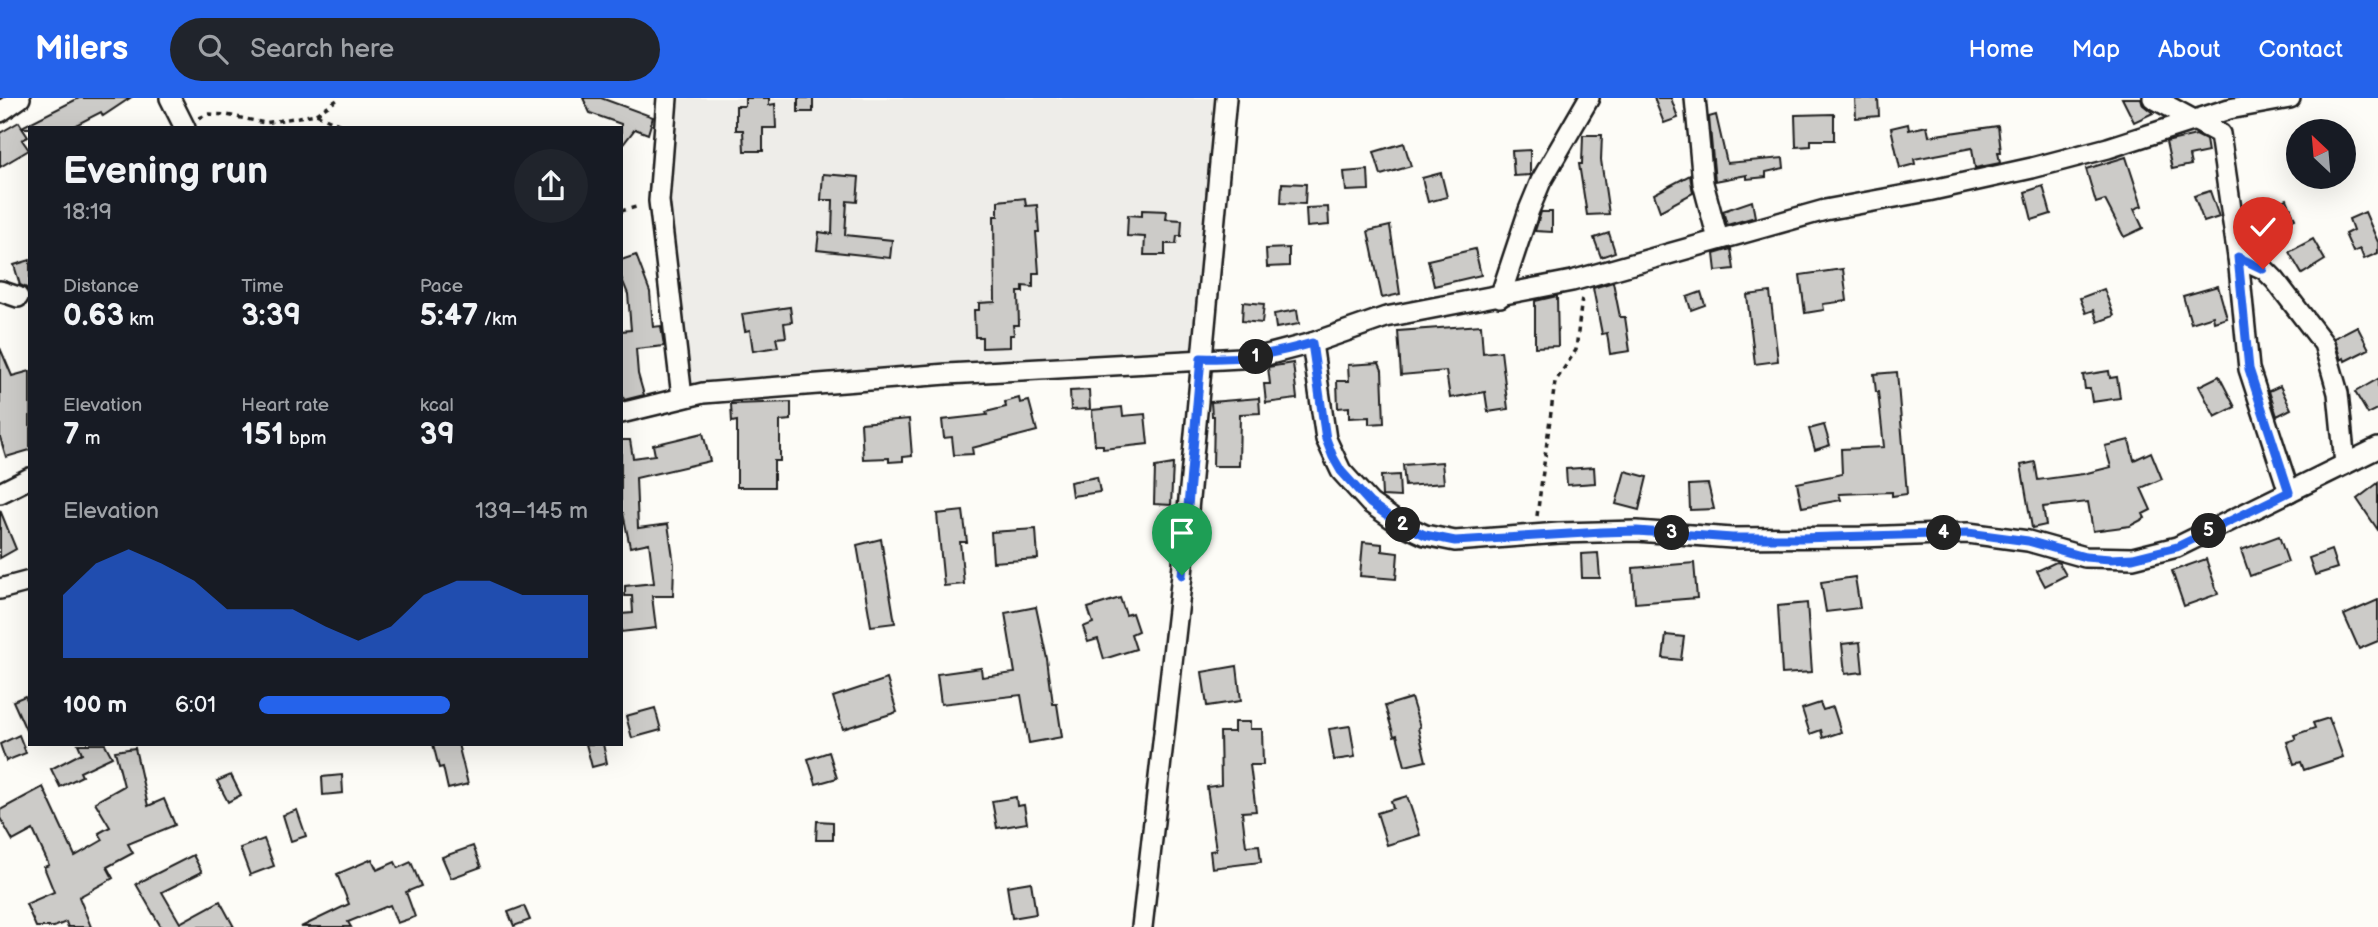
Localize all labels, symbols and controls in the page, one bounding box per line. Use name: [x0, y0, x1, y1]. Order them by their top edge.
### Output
search box: [170, 18, 660, 81]
text: Milers: [35, 29, 128, 69]
icon: search: [194, 30, 232, 68]
text: Search here: [250, 34, 394, 65]
text: Home: [1969, 35, 2034, 64]
text: Map: [2072, 35, 2120, 64]
text: About: [2158, 35, 2220, 64]
text: Contact: [2258, 35, 2343, 64]
north arrow: [2286, 119, 2356, 189]
map controls: [2286, 119, 2356, 189]
text: Evening run: [63, 149, 268, 194]
button: share: [514, 149, 588, 223]
pin: [2233, 197, 2293, 269]
text: 18:19: [63, 198, 112, 226]
icon: check: [2244, 208, 2282, 246]
text: Distance: [63, 275, 139, 298]
text: Time: [241, 275, 283, 298]
text: Pace: [420, 275, 463, 298]
text: 0.63: [63, 298, 124, 334]
text: 3:39: [241, 298, 301, 334]
text: 5:47: [420, 298, 478, 334]
text: km: [124, 308, 154, 331]
text: /km: [478, 308, 517, 331]
pin: 1: [1238, 340, 1274, 374]
text: 1: [1252, 345, 1260, 368]
text: Elevation: [63, 394, 142, 417]
text: Heart rate: [241, 394, 329, 417]
text: kcal: [420, 394, 454, 417]
text: 7: [63, 417, 80, 453]
text: 151: [241, 417, 284, 453]
text: 39: [420, 417, 455, 453]
text: m: [80, 427, 100, 450]
text: bpm: [284, 427, 326, 450]
text: Elevation: [63, 497, 159, 525]
text: 139–145 m: [475, 497, 588, 525]
pin: [1152, 503, 1212, 575]
pin: 2: [1386, 508, 1420, 542]
text: 2: [1397, 513, 1408, 536]
icon: arrive: [1163, 514, 1201, 552]
pin: 5: [2192, 514, 2226, 548]
pin: 3: [1654, 516, 1690, 550]
pin: 4: [1926, 516, 1962, 550]
text: 5: [2203, 519, 2214, 542]
text: 3: [1666, 521, 1677, 544]
text: 4: [1938, 521, 1949, 544]
text: 100 m: [63, 691, 127, 719]
text: 6:01: [175, 691, 216, 719]

